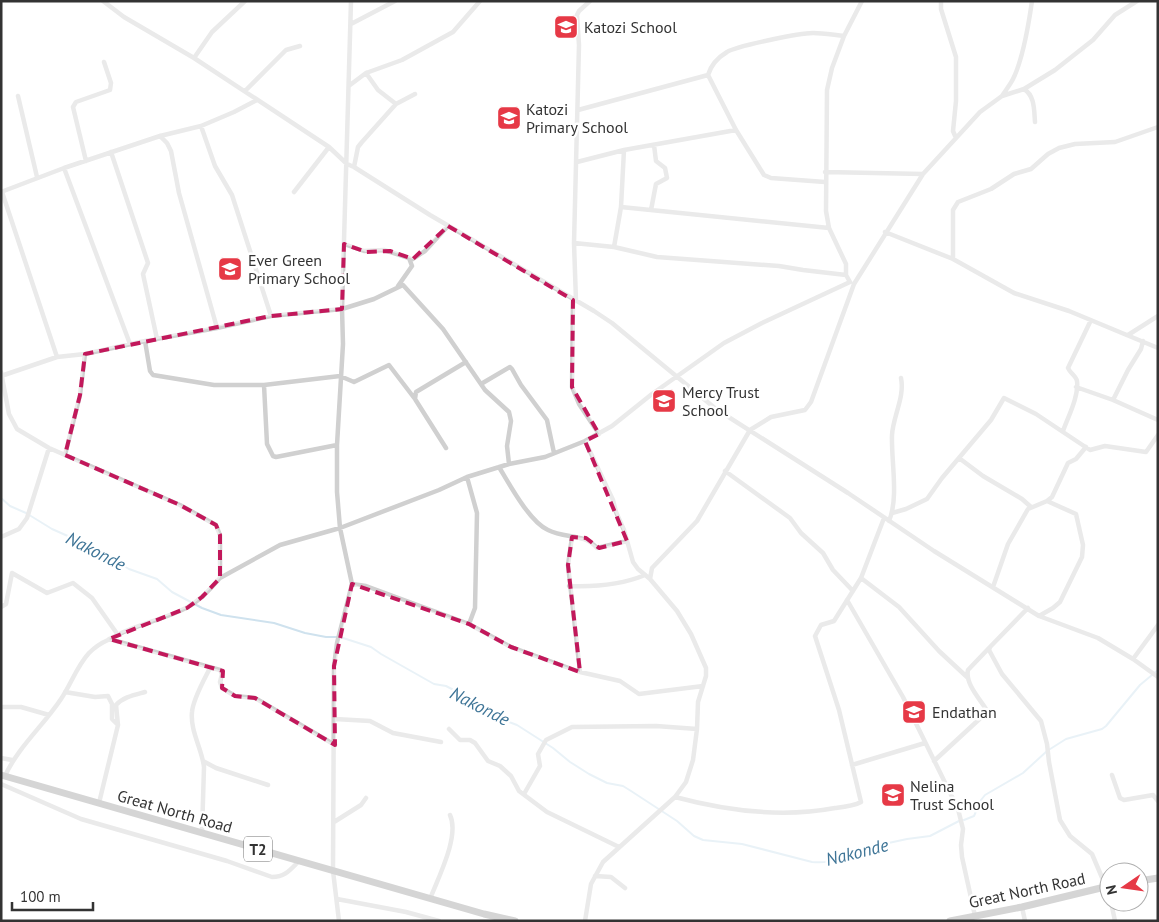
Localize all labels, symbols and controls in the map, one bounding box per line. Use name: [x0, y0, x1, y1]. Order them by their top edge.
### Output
school or university icon: Katozi School: [553, 14, 579, 40]
place label: Katozi School: [584, 17, 677, 37]
place label: Katozi Primary School: [526, 99, 628, 137]
school or university icon: Katozi Primary School: [496, 105, 522, 131]
place label: Ever Green Primary School: [248, 250, 350, 288]
school or university icon: Ever Green Primary School: [217, 256, 243, 282]
place label: Mercy Trust School: [682, 382, 760, 420]
school or university icon: Mercy Trust School: [651, 388, 677, 414]
water label: Nakonde: [62, 526, 130, 576]
water label: Nakonde: [446, 681, 514, 731]
school or university icon: Endathan: [901, 699, 927, 725]
place label: Endathan: [932, 702, 997, 722]
place label: Nelina Trust School: [910, 776, 994, 814]
school or university icon: Nelina Trust School: [880, 782, 906, 808]
street label: Great North Road: [115, 785, 235, 837]
water label: Nakonde: [823, 833, 891, 871]
road number: T2: [244, 836, 272, 862]
north arrow: [1099, 862, 1149, 912]
street label: Great North Road: [967, 868, 1087, 912]
scale bar: [12, 880, 94, 912]
text: N: [1102, 883, 1121, 896]
text: 100 m: [20, 887, 61, 906]

